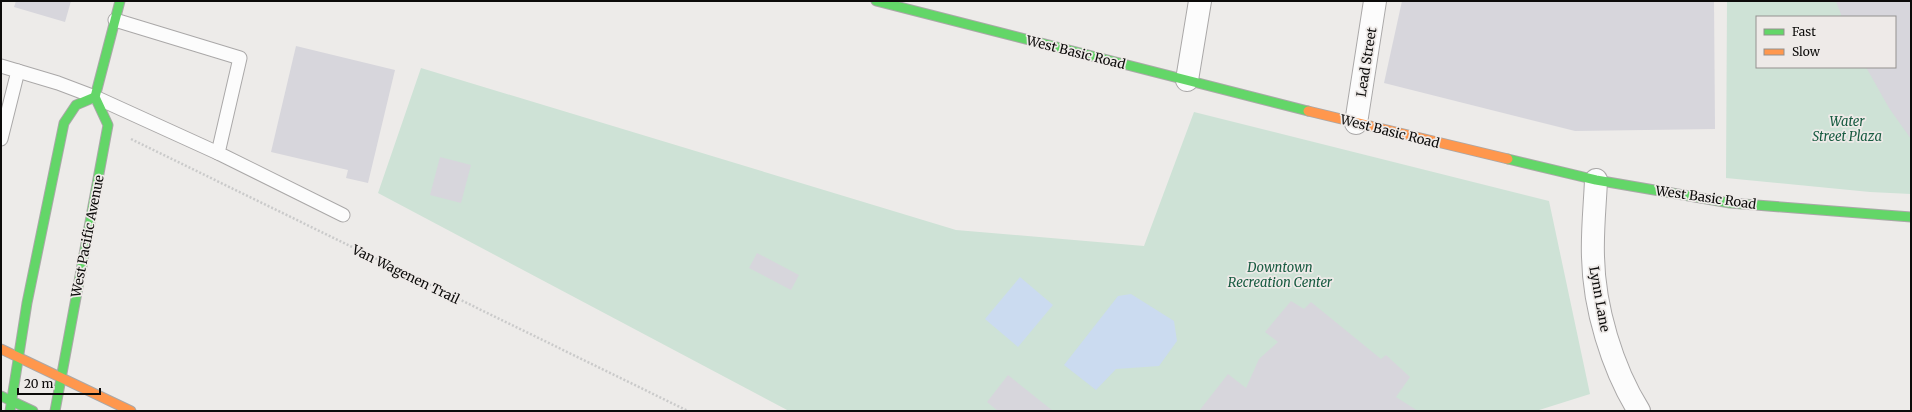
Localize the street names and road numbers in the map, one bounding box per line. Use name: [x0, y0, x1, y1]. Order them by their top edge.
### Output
street label: Lead Street: [1353, 26, 1380, 98]
street label: West Basic Road: [1024, 32, 1127, 73]
street label: West Basic Road: [1338, 111, 1441, 152]
street label: West Pacific Avenue: [67, 173, 108, 300]
street label: West Basic Road: [1654, 182, 1758, 213]
street label: Van Wagenen Trail: [348, 241, 462, 308]
street label: Lynn Lane: [1585, 265, 1614, 333]

